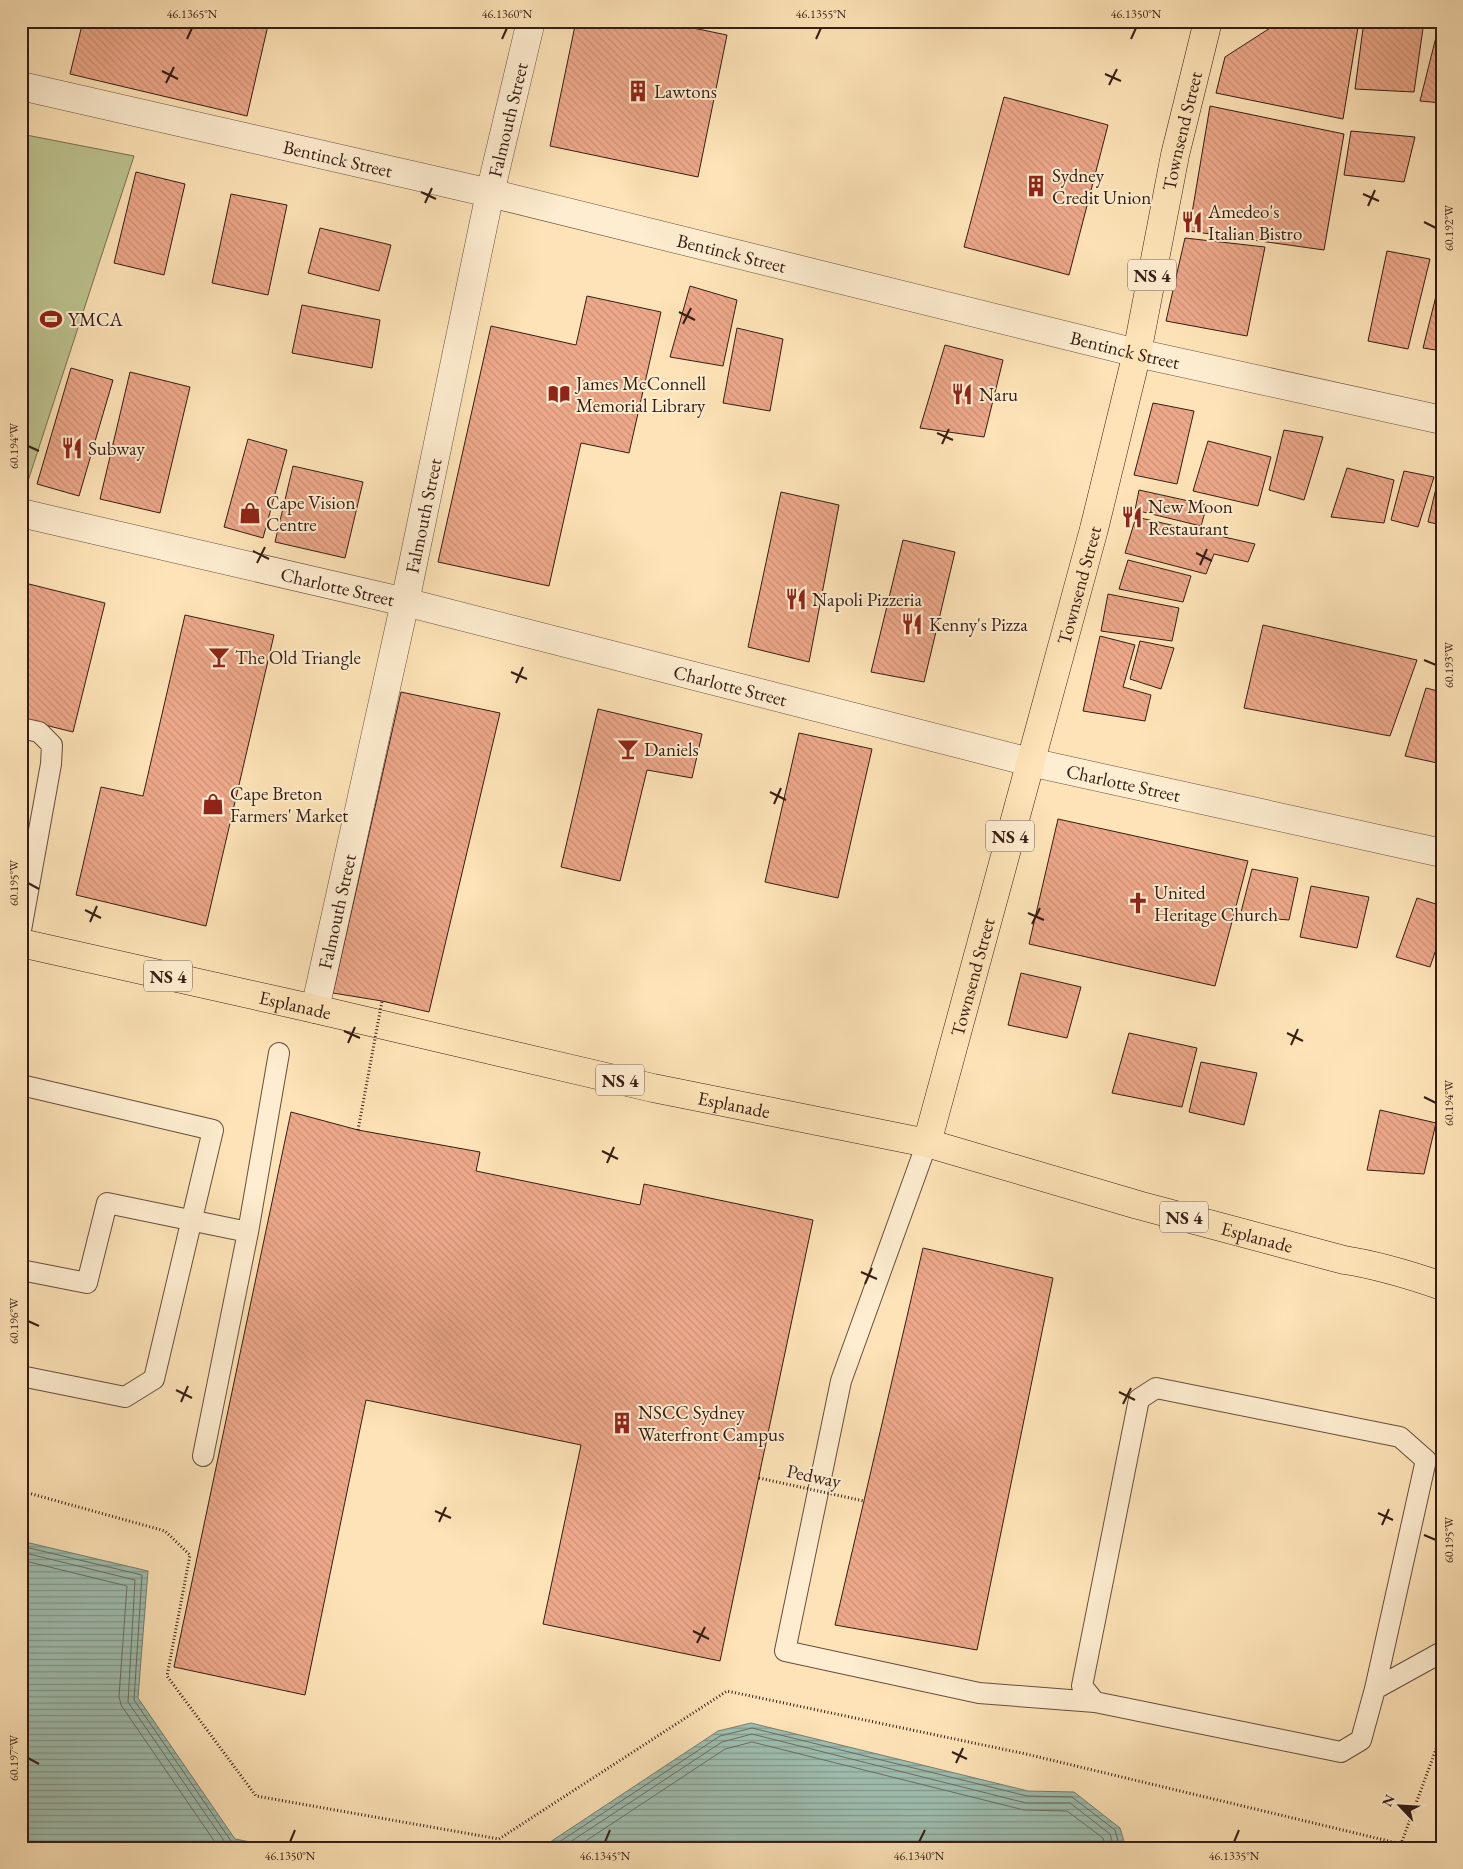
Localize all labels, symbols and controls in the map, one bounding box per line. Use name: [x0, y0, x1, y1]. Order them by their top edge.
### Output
text: 46.1365°N: [167, 6, 218, 22]
text: 46.1360°N: [482, 6, 533, 22]
text: 46.1355°N: [796, 6, 847, 22]
text: 46.1350°N: [1111, 6, 1162, 22]
street label: Falmouth Street: [482, 60, 533, 179]
street label: Townsend Street: [1156, 69, 1208, 193]
building icon: Lawtons: [625, 78, 651, 104]
place label: Lawtons: [654, 79, 717, 104]
street label: Bentinck Street: [281, 134, 395, 183]
place label: Sydney Credit Union: [1052, 163, 1151, 210]
building icon: Sydney Credit Union: [1023, 173, 1049, 199]
place label: Amedeo's Italian Bistro: [1207, 199, 1302, 246]
text: 60.192°W: [1441, 204, 1457, 251]
restaurant icon: Amedeo's Italian Bistro: [1179, 209, 1205, 235]
street label: Bentinck Street: [675, 227, 789, 278]
road number: NS 4: [1128, 260, 1176, 290]
sports icon: YMCA: [38, 306, 64, 332]
place label: YMCA: [68, 307, 124, 332]
street label: Bentinck Street: [1068, 324, 1182, 374]
place label: James McConnell Memorial Library: [574, 371, 707, 418]
library icon: James McConnell Memorial Library: [546, 381, 572, 407]
restaurant icon: Naru: [949, 381, 975, 407]
place label: Naru: [979, 382, 1018, 407]
text: 60.194°W: [6, 422, 22, 469]
restaurant icon: Subway: [59, 435, 85, 461]
place label: Subway: [88, 436, 145, 461]
street label: Falmouth Street: [399, 456, 447, 575]
place label: Cape Vision Centre: [266, 490, 355, 537]
place label: New Moon Restaurant: [1148, 494, 1233, 541]
shop icon: Cape Vision Centre: [237, 500, 263, 526]
restaurant icon: New Moon Restaurant: [1119, 504, 1145, 530]
street label: Townsend Street: [1051, 523, 1107, 647]
street label: Charlotte Street: [278, 561, 397, 612]
restaurant icon: Napoli Pizzeria: [783, 586, 809, 612]
place label: Napoli Pizzeria: [812, 587, 923, 612]
restaurant icon: Kenny's Pizza: [899, 611, 925, 637]
place label: Kenny's Pizza: [929, 612, 1028, 637]
text: 60.193°W: [1441, 641, 1457, 688]
bar icon: The Old Triangle: [206, 644, 232, 670]
place label: The Old Triangle: [235, 645, 361, 670]
street label: Charlotte Street: [671, 659, 790, 712]
bar icon: Daniels: [615, 736, 641, 762]
place label: Daniels: [644, 737, 699, 762]
street label: Charlotte Street: [1064, 758, 1183, 807]
place label: Cape Breton Farmers' Market: [230, 781, 348, 828]
shop icon: Cape Breton Farmers' Market: [200, 791, 226, 817]
road number: NS 4: [986, 820, 1034, 851]
street label: Falmouth Street: [312, 852, 361, 971]
text: 60.195°W: [6, 859, 22, 906]
place label: United Heritage Church: [1154, 880, 1278, 927]
church icon: United Heritage Church: [1125, 890, 1151, 916]
street label: Townsend Street: [944, 915, 1000, 1039]
road number: NS 4: [144, 960, 192, 991]
street label: Esplanade: [257, 984, 334, 1025]
road number: NS 4: [596, 1064, 644, 1096]
text: 60.194°W: [1441, 1079, 1457, 1126]
street label: Esplanade: [696, 1085, 772, 1124]
road number: NS 4: [1160, 1202, 1208, 1232]
street label: Esplanade: [1218, 1215, 1296, 1258]
text: 60.196°W: [6, 1297, 22, 1344]
place label: NSCC Sydney Waterfront Campus: [638, 1400, 784, 1447]
building icon: NSCC Sydney Waterfront Campus: [609, 1410, 635, 1436]
street label: Pedway: [785, 1458, 844, 1494]
text: 60.195°W: [1441, 1516, 1457, 1563]
text: 60.197°W: [6, 1734, 22, 1781]
north arrow: [1376, 1782, 1426, 1832]
text: N: [1378, 1791, 1399, 1809]
text: 46.1350°N: [265, 1848, 316, 1864]
text: 46.1345°N: [580, 1848, 631, 1864]
text: 46.1340°N: [894, 1848, 945, 1864]
text: 46.1335°N: [1209, 1848, 1260, 1864]

